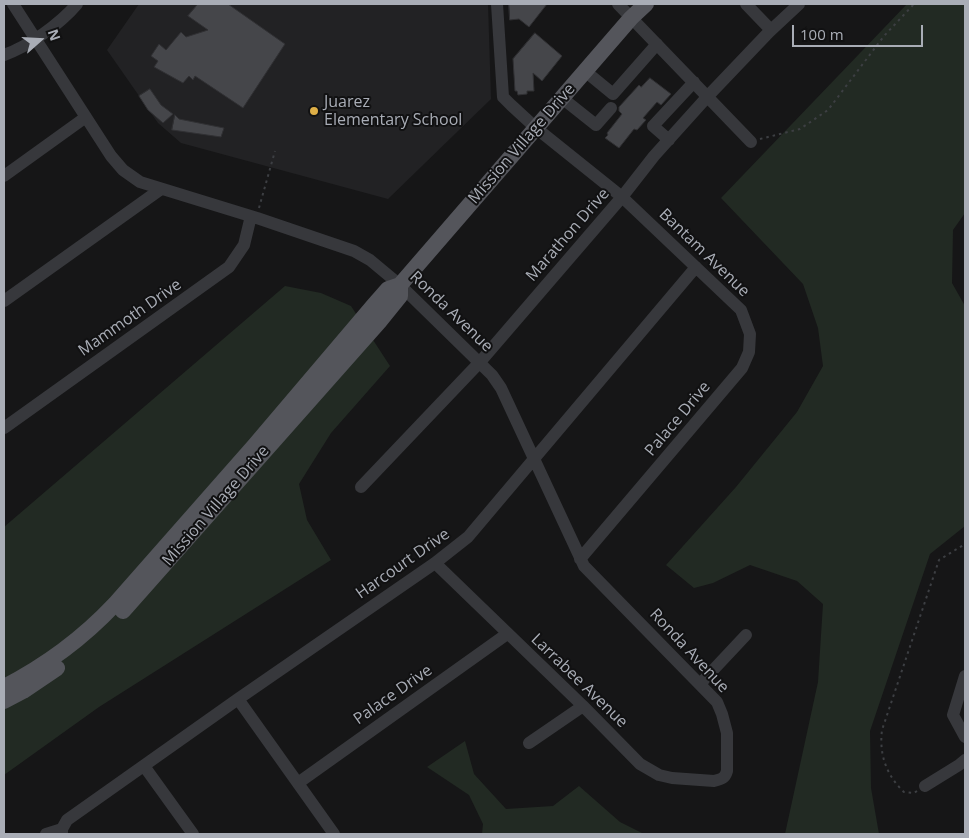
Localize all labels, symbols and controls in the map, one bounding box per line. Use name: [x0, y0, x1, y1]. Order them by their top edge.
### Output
north arrow: [15, 15, 65, 65]
scale bar: [794, 15, 925, 47]
text: 100 m: [800, 24, 844, 44]
text: N: [44, 26, 65, 43]
street label: Mission Village Drive: [465, 80, 579, 208]
place label: Juarez Elementary School: [324, 92, 462, 130]
marker: Juarez Elementary School: [308, 105, 320, 117]
street label: Marathon Drive: [522, 185, 614, 285]
street label: Bantam Avenue: [655, 205, 753, 301]
street label: Ronda Avenue: [406, 268, 496, 356]
street label: Mammoth Drive: [75, 275, 185, 361]
street label: Palace Drive: [641, 378, 715, 460]
street label: Mission Village Drive: [159, 442, 273, 570]
street label: Harcourt Drive: [352, 525, 454, 603]
street label: Ronda Avenue: [645, 605, 733, 697]
street label: Larrabee Avenue: [527, 630, 631, 732]
street label: Palace Drive: [350, 661, 436, 729]

